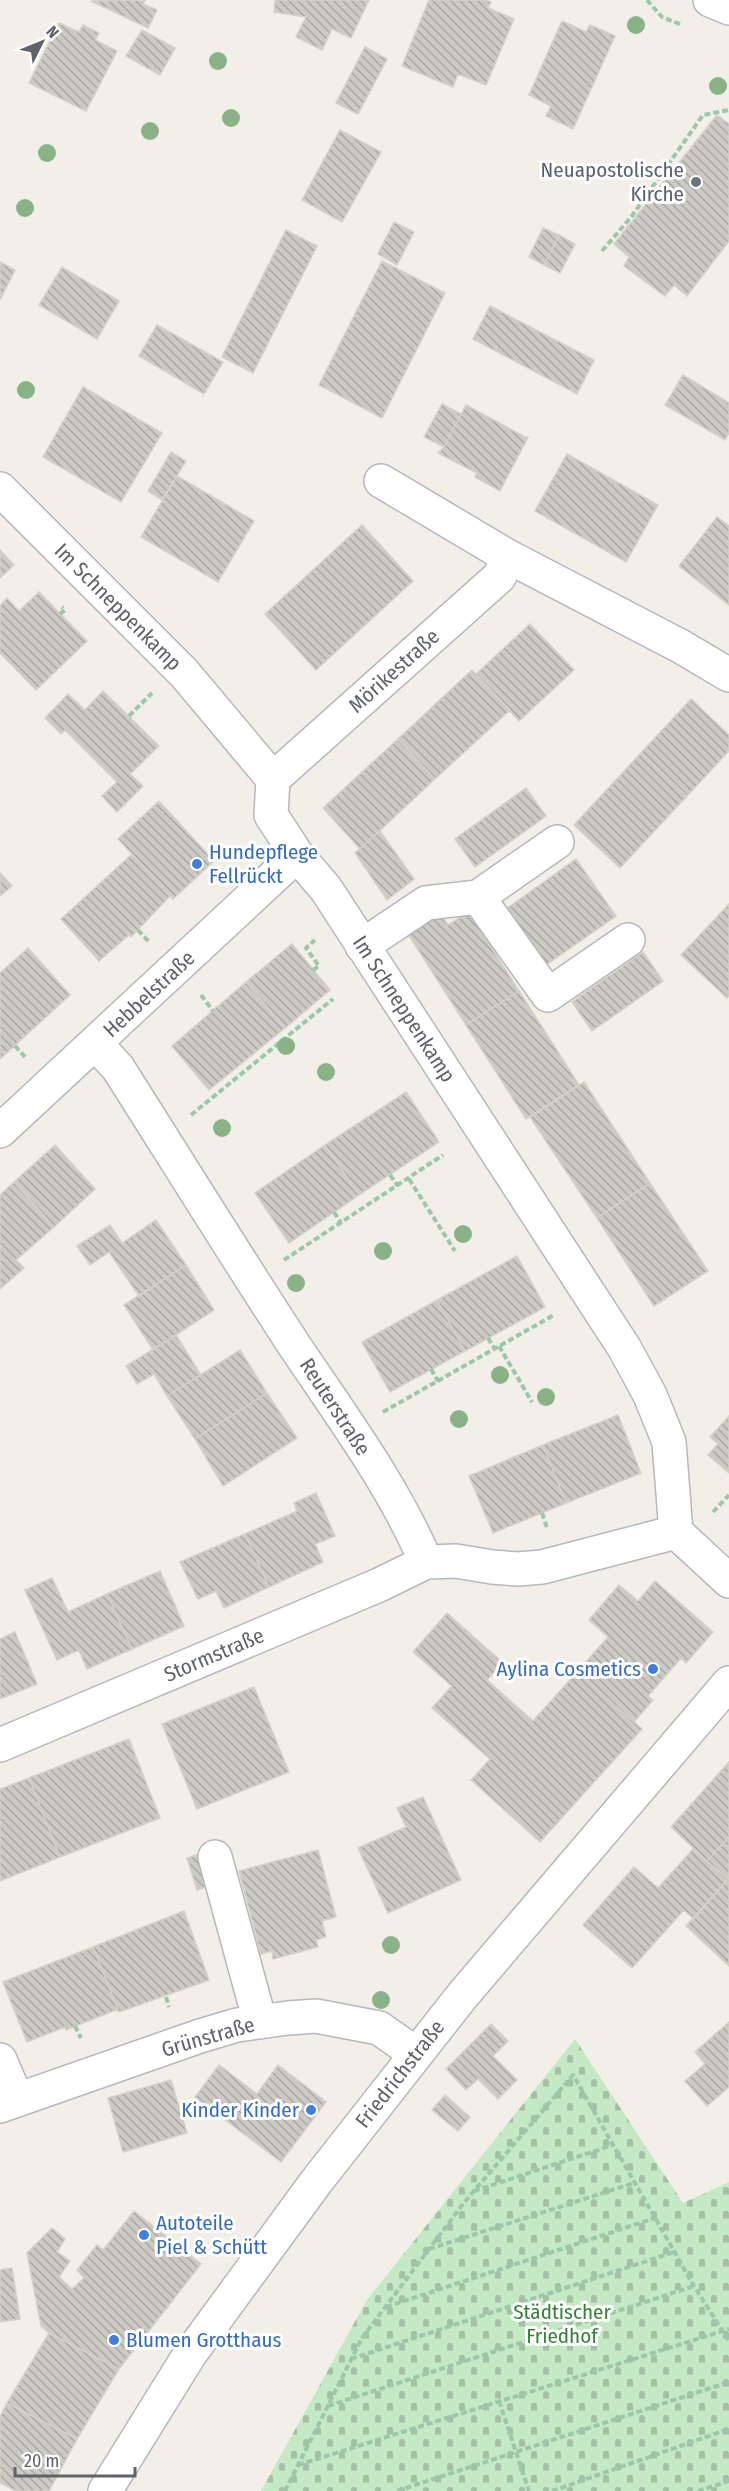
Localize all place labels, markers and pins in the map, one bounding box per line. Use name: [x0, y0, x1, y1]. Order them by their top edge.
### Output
place label: Neuapostolische Kirche: [541, 157, 684, 207]
marker: Neuapostolische Kirche: [689, 175, 703, 189]
place label: Hundepflege Fellrückt: [209, 839, 318, 889]
marker: Hundepflege Fellrückt: [190, 857, 204, 871]
place label: Aylina Cosmetics: [497, 1656, 641, 1682]
marker: Aylina Cosmetics: [646, 1662, 660, 1676]
place label: Kinder Kinder: [181, 2097, 300, 2123]
marker: Kinder Kinder: [304, 2103, 318, 2117]
place label: Autoteile Piel & Schütt: [156, 2210, 267, 2260]
marker: Autoteile Piel & Schütt: [137, 2228, 151, 2242]
place label: Blumen Grotthaus: [126, 2327, 281, 2353]
marker: Blumen Grotthaus: [107, 2333, 121, 2347]

